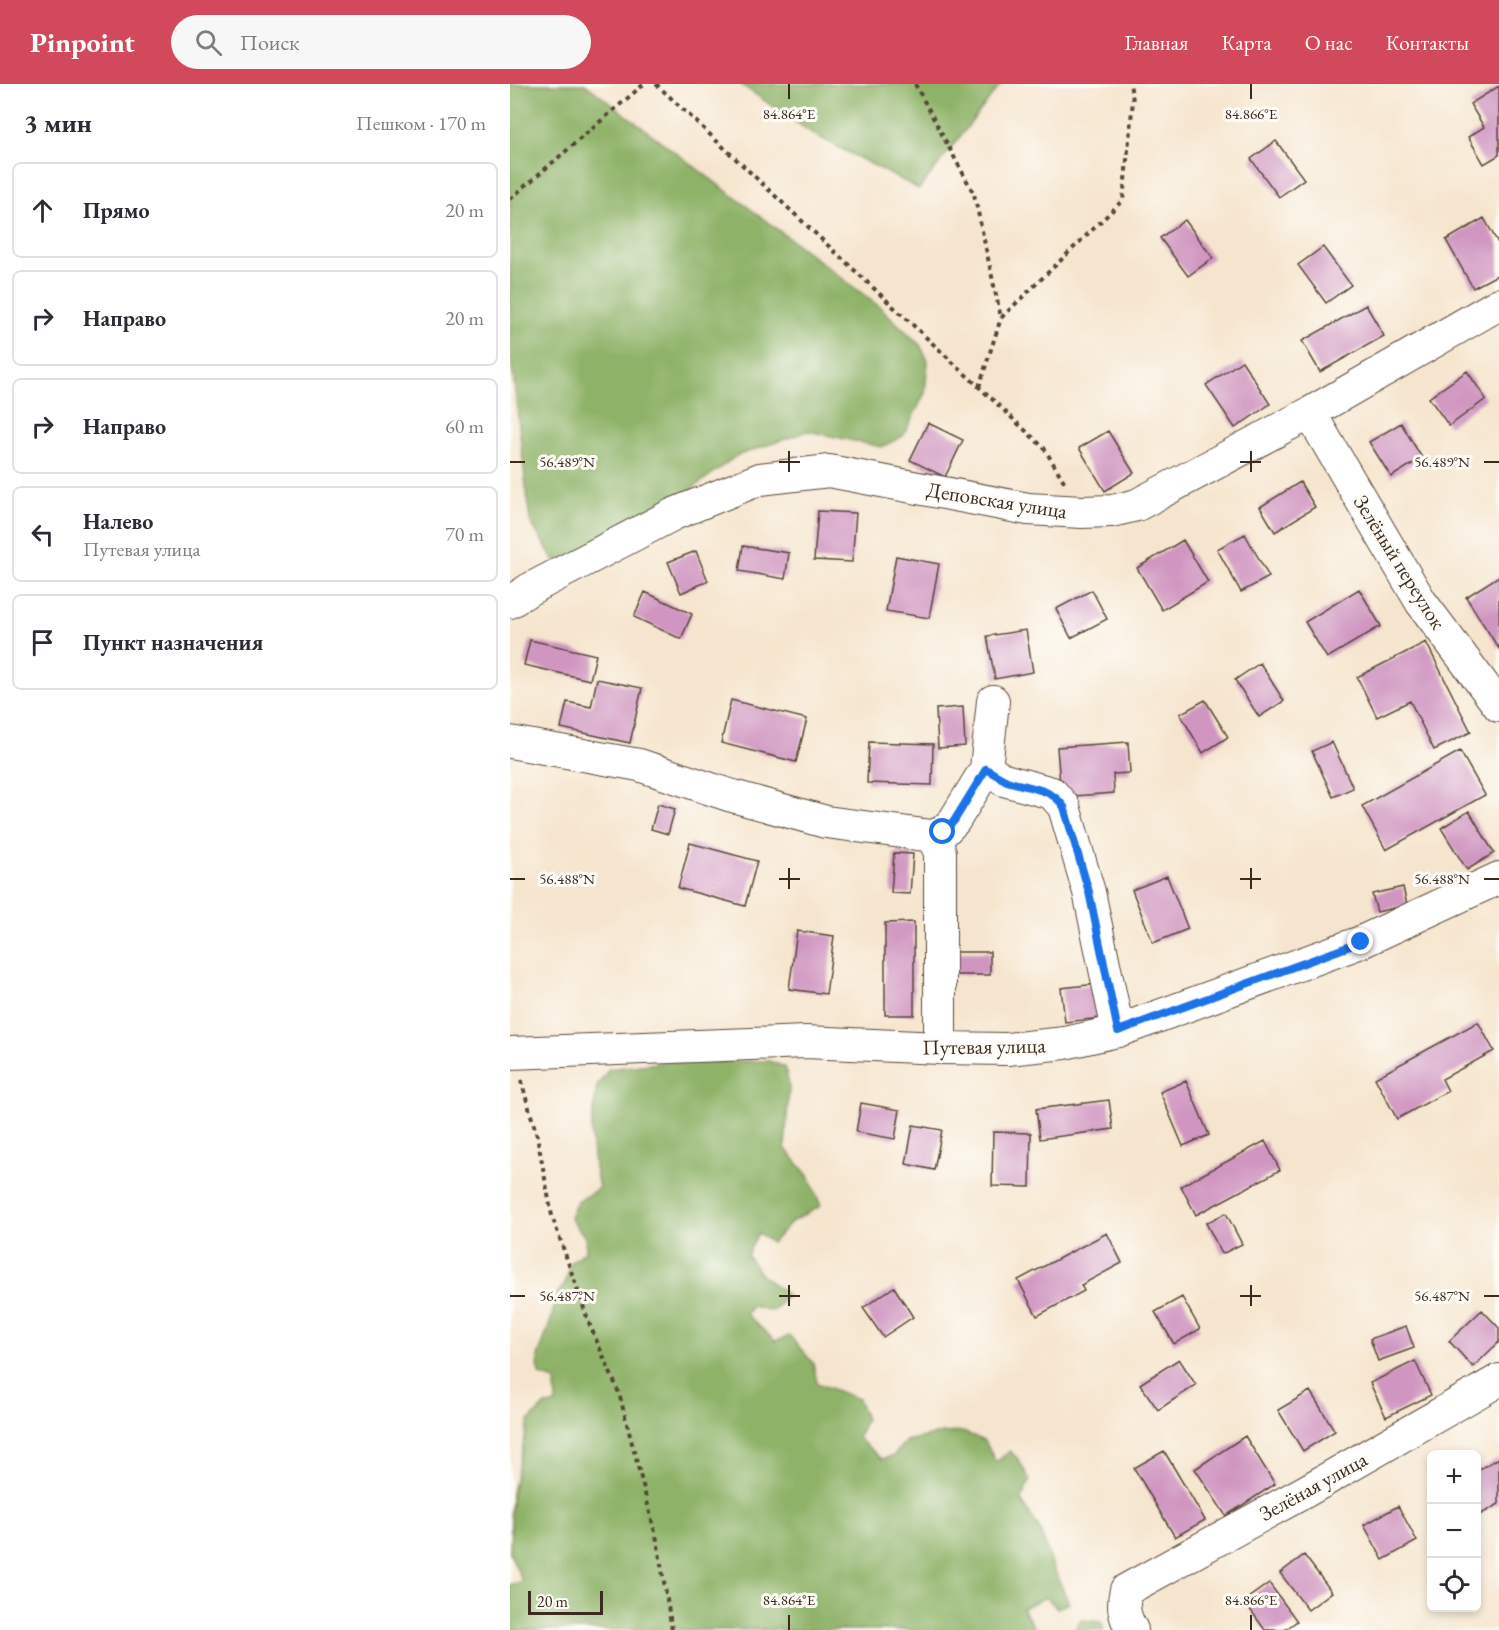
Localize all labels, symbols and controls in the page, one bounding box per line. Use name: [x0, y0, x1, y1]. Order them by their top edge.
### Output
search box: [171, 15, 591, 69]
text: Pinpoint: [30, 24, 135, 60]
icon: search: [192, 26, 225, 59]
text: Поиск: [240, 28, 300, 57]
text: Главная: [1124, 29, 1188, 56]
text: Карта: [1221, 29, 1272, 56]
text: О нас: [1305, 29, 1353, 56]
text: Контакты: [1386, 29, 1469, 56]
text: 84.864°E: [763, 104, 816, 123]
text: 84.866°E: [1225, 104, 1278, 123]
text: 3 мин: [24, 106, 92, 140]
text: Пешком · 170 m: [356, 110, 486, 136]
icon: ahead: [26, 194, 59, 227]
text: Прямо: [83, 196, 150, 225]
text: 20 m: [445, 197, 484, 223]
icon: right: [26, 302, 59, 335]
text: Направо: [83, 304, 166, 333]
text: 20 m: [445, 305, 484, 331]
icon: right: [26, 410, 59, 443]
text: Направо: [83, 412, 166, 441]
text: 60 m: [445, 413, 484, 439]
text: 56.489°N: [539, 452, 595, 471]
text: 56.489°N: [1414, 452, 1470, 471]
street label: Деповская улица: [925, 476, 1070, 525]
street label: Зелёный переулок: [1348, 490, 1452, 634]
text: Налево: [83, 507, 153, 536]
icon: left: [26, 518, 59, 551]
text: 70 m: [445, 521, 484, 547]
text: Путевая улица: [83, 536, 200, 562]
icon: arrive: [26, 626, 59, 659]
text: Пункт назначения: [83, 628, 263, 657]
route start: [929, 818, 955, 844]
text: 56.488°N: [539, 869, 595, 888]
text: 56.488°N: [1414, 869, 1470, 888]
route end: [1347, 928, 1373, 954]
street label: Путевая улица: [922, 1031, 1046, 1061]
text: 56.487°N: [539, 1286, 595, 1305]
text: 56.487°N: [1414, 1286, 1470, 1305]
street label: Зелёная улица: [1254, 1445, 1372, 1527]
map controls: [1427, 1450, 1481, 1612]
button: +: [1427, 1450, 1481, 1504]
button: −: [1427, 1504, 1481, 1558]
button: locate: [1427, 1558, 1481, 1612]
scale bar: [528, 1588, 603, 1616]
text: 84.864°E: [763, 1590, 816, 1609]
text: 84.866°E: [1225, 1590, 1278, 1609]
text: 20 m: [537, 1591, 568, 1612]

